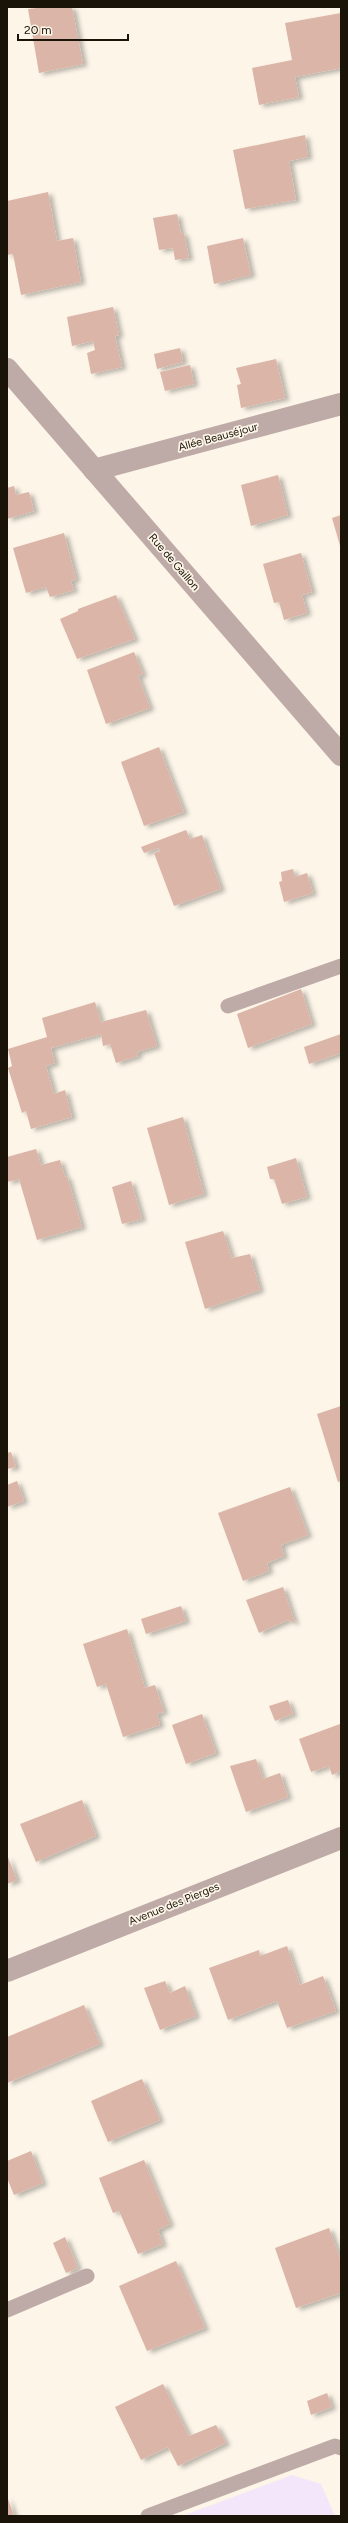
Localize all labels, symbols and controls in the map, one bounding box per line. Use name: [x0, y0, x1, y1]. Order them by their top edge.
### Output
scale bar: [18, 16, 128, 42]
text: 20 m: [24, 23, 52, 37]
street label: Allée Beauséjour: [177, 420, 259, 454]
street label: Rue de Gaillon: [146, 531, 202, 593]
street label: Avenue des Pierges: [127, 1880, 221, 1928]

